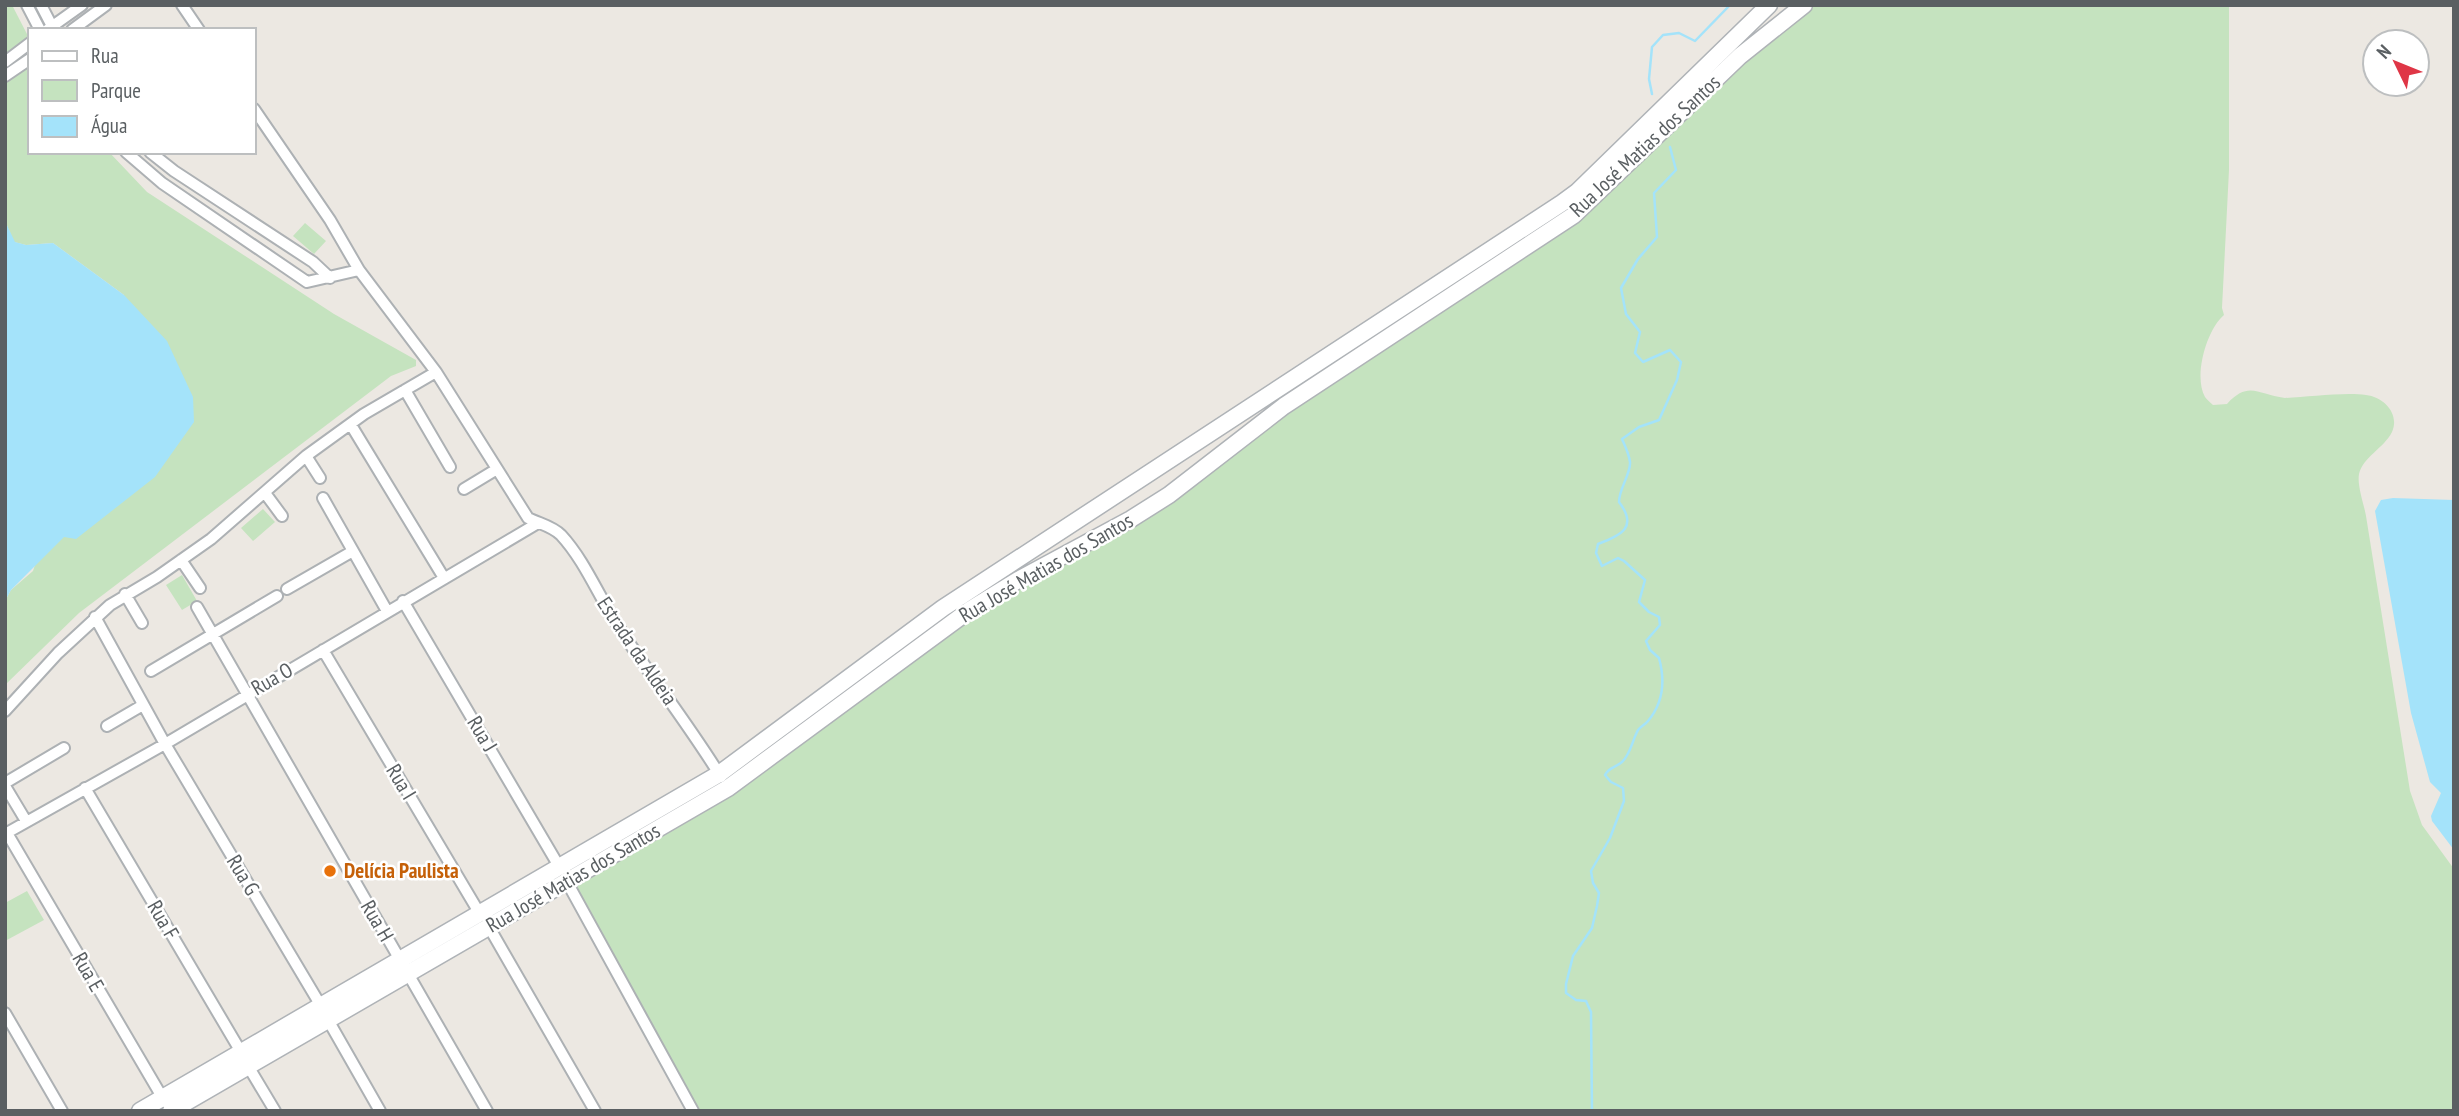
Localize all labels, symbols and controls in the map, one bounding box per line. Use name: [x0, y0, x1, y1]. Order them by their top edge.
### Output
legend: [28, 28, 256, 154]
north arrow: [2361, 28, 2431, 98]
text: N: [2371, 39, 2396, 63]
text: Rua: [91, 42, 119, 69]
street label: Rua José Matias dos Santos: [1564, 69, 1726, 223]
text: Parque: [91, 77, 141, 104]
text: Água: [91, 112, 127, 139]
street label: Rua José Matias dos Santos: [954, 507, 1138, 628]
street label: Estrada da Aldeia: [591, 591, 684, 710]
street label: Rua O: [246, 656, 297, 701]
street label: Rua J: [461, 711, 504, 757]
street label: Rua I: [380, 759, 423, 805]
street label: Rua José Matias dos Santos: [481, 817, 665, 938]
street label: Rua G: [221, 850, 266, 900]
place label: Delícia Paulista: [344, 857, 459, 884]
marker: Delícia Paulista: [322, 863, 338, 879]
street label: Rua F: [142, 895, 185, 944]
street label: Rua H: [355, 895, 400, 946]
street label: Rua E: [66, 947, 110, 996]

